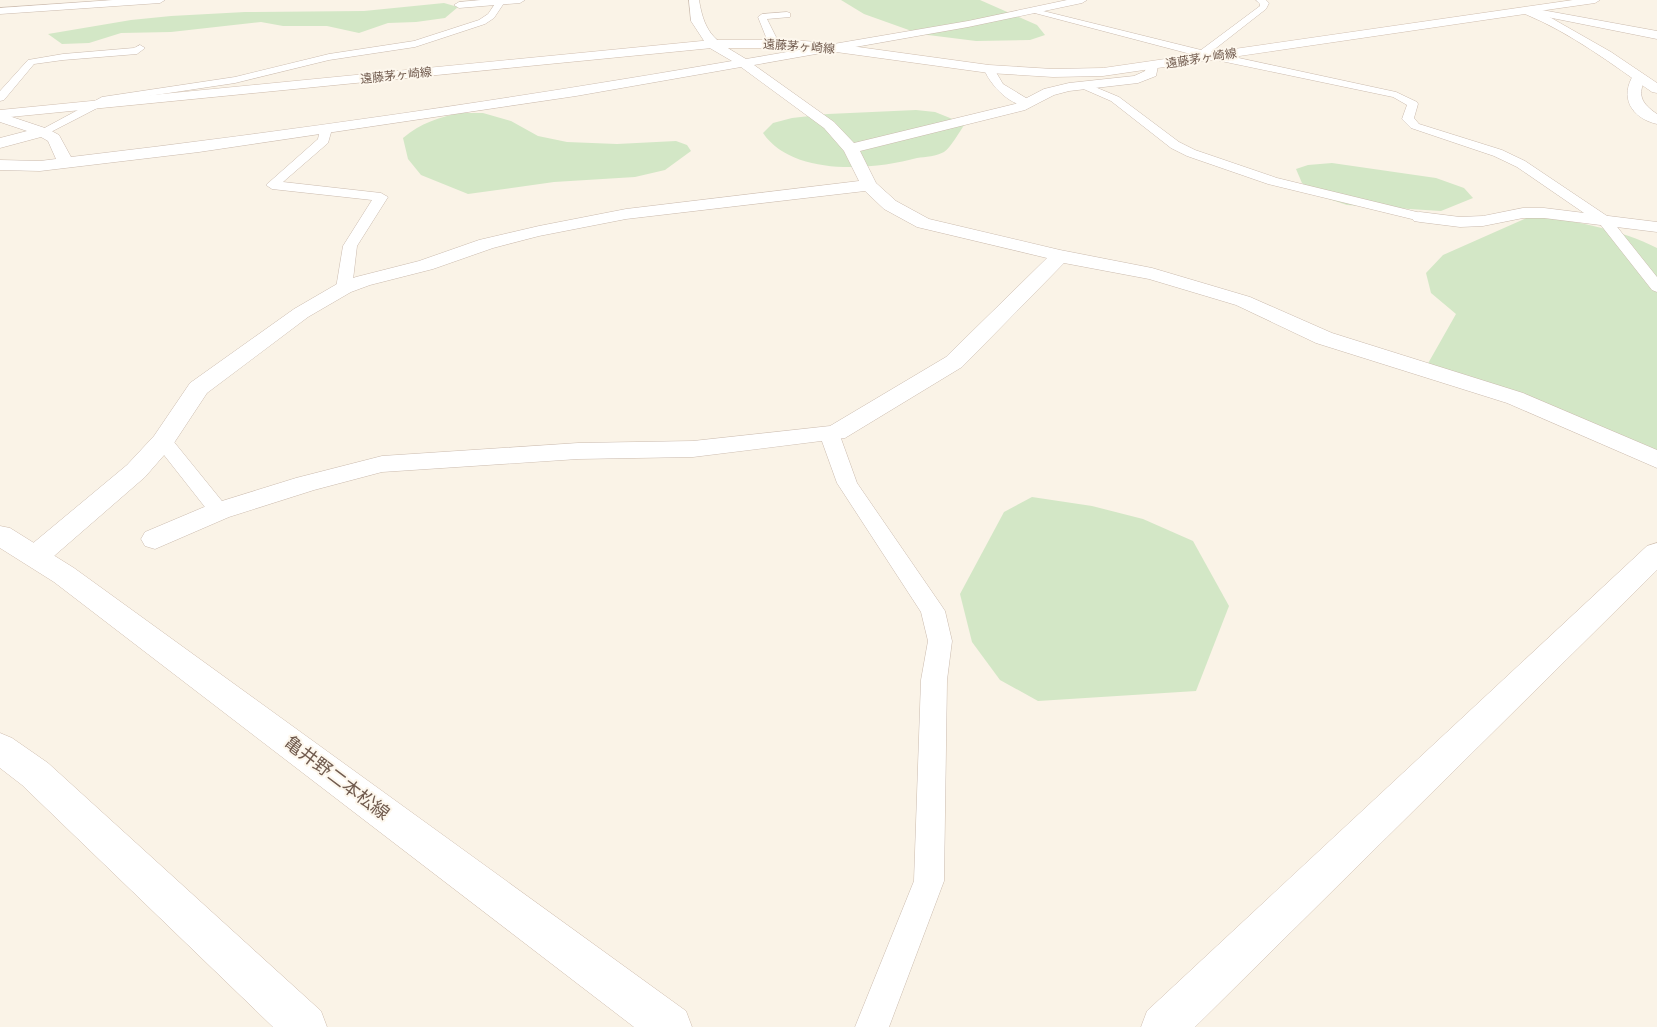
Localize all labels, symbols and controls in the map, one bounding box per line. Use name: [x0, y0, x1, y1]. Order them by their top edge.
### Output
street label: 遠藤茅ヶ崎線: [763, 36, 835, 56]
street label: 遠藤茅ヶ崎線: [1164, 45, 1238, 71]
street label: 遠藤茅ヶ崎線: [359, 64, 433, 86]
street label: 亀井野二本松線: [280, 731, 394, 825]

